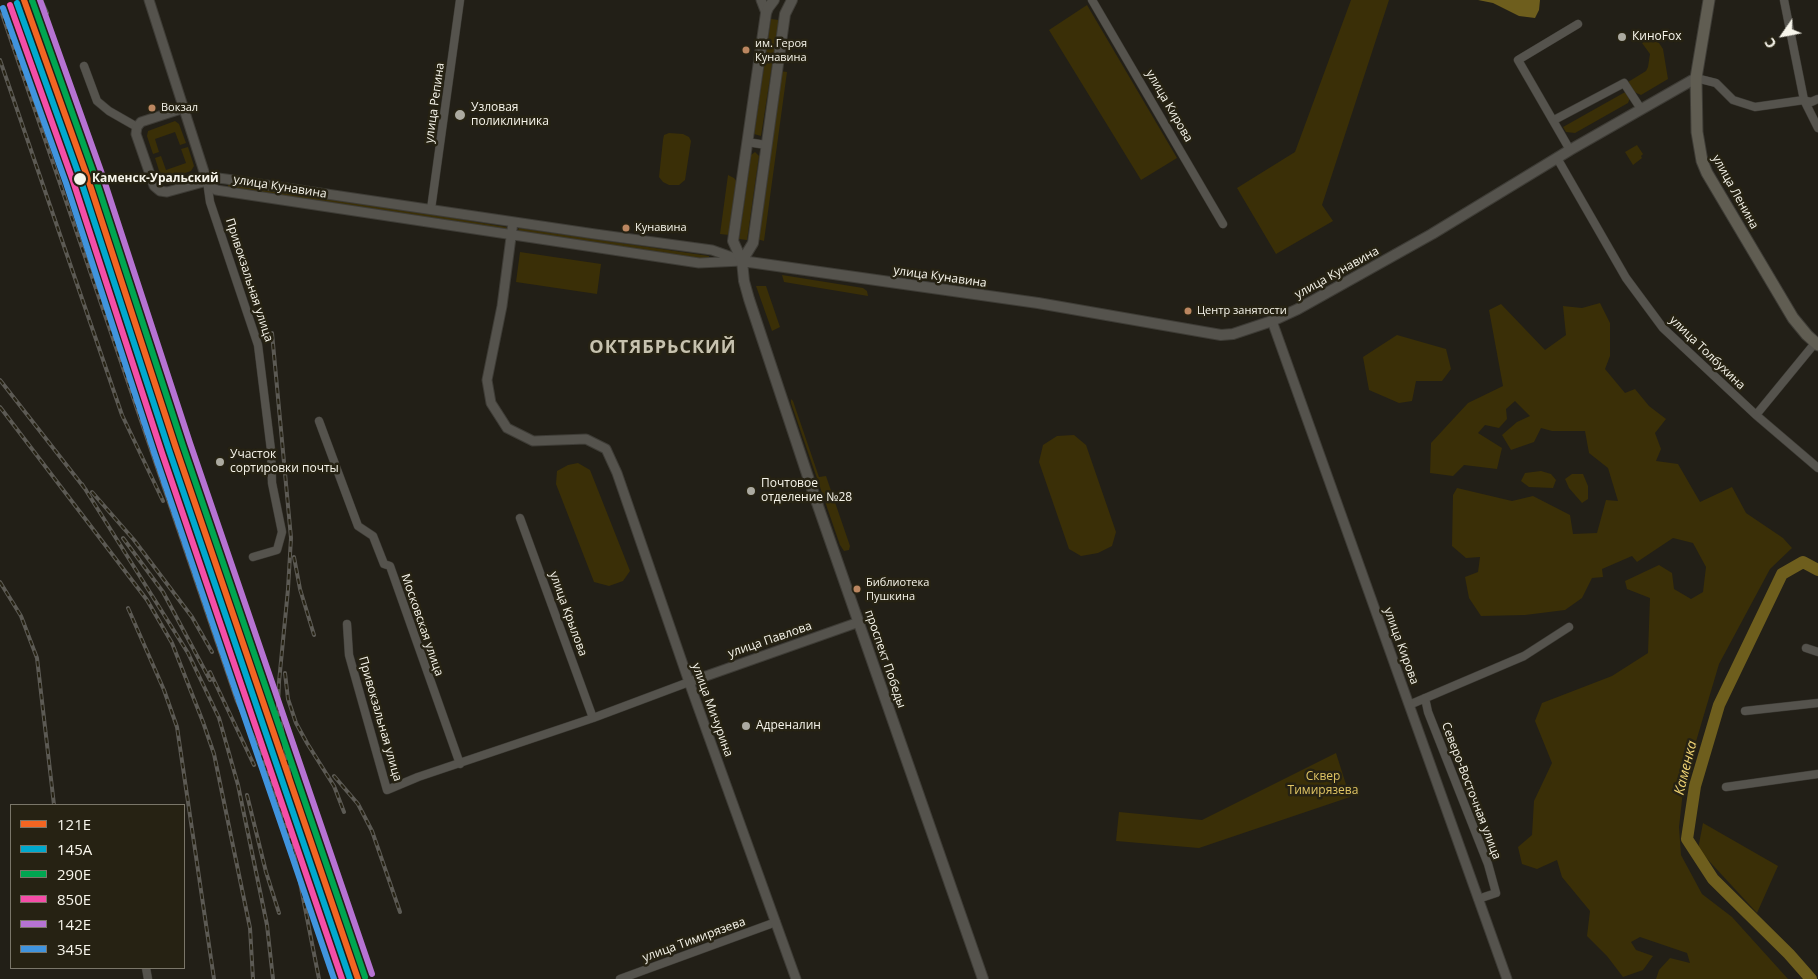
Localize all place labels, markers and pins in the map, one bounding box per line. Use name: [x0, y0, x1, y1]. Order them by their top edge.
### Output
place label: КиноFox: [1632, 30, 1681, 44]
marker: КиноFox: [1616, 31, 1628, 43]
place label: им. Героя Кунавина: [755, 37, 807, 63]
marker: им. Героя Кунавина: [741, 45, 751, 55]
place label: Вокзал: [161, 101, 198, 115]
place label: Узловая поликлиника: [471, 101, 549, 129]
marker: Вокзал: [147, 103, 157, 113]
marker: Узловая поликлиника: [453, 108, 467, 122]
marker: Каменск-Уральский: [72, 171, 88, 187]
place label: Каменск-Уральский: [92, 172, 219, 186]
place label: Кунавина: [635, 221, 687, 235]
marker: Кунавина: [621, 223, 631, 233]
place label: Центр занятости: [1197, 304, 1287, 318]
marker: Центр занятости: [1183, 306, 1193, 316]
place label: Участок сортировки почты: [230, 448, 339, 476]
marker: Участок сортировки почты: [214, 456, 226, 468]
place label: Почтовое отделение №28: [761, 477, 852, 505]
marker: Почтовое отделение №28: [745, 485, 757, 497]
place label: Библиотека Пушкина: [866, 576, 929, 602]
marker: Библиотека Пушкина: [852, 584, 862, 594]
place label: Адреналин: [756, 719, 821, 733]
marker: Адреналин: [740, 720, 752, 732]

